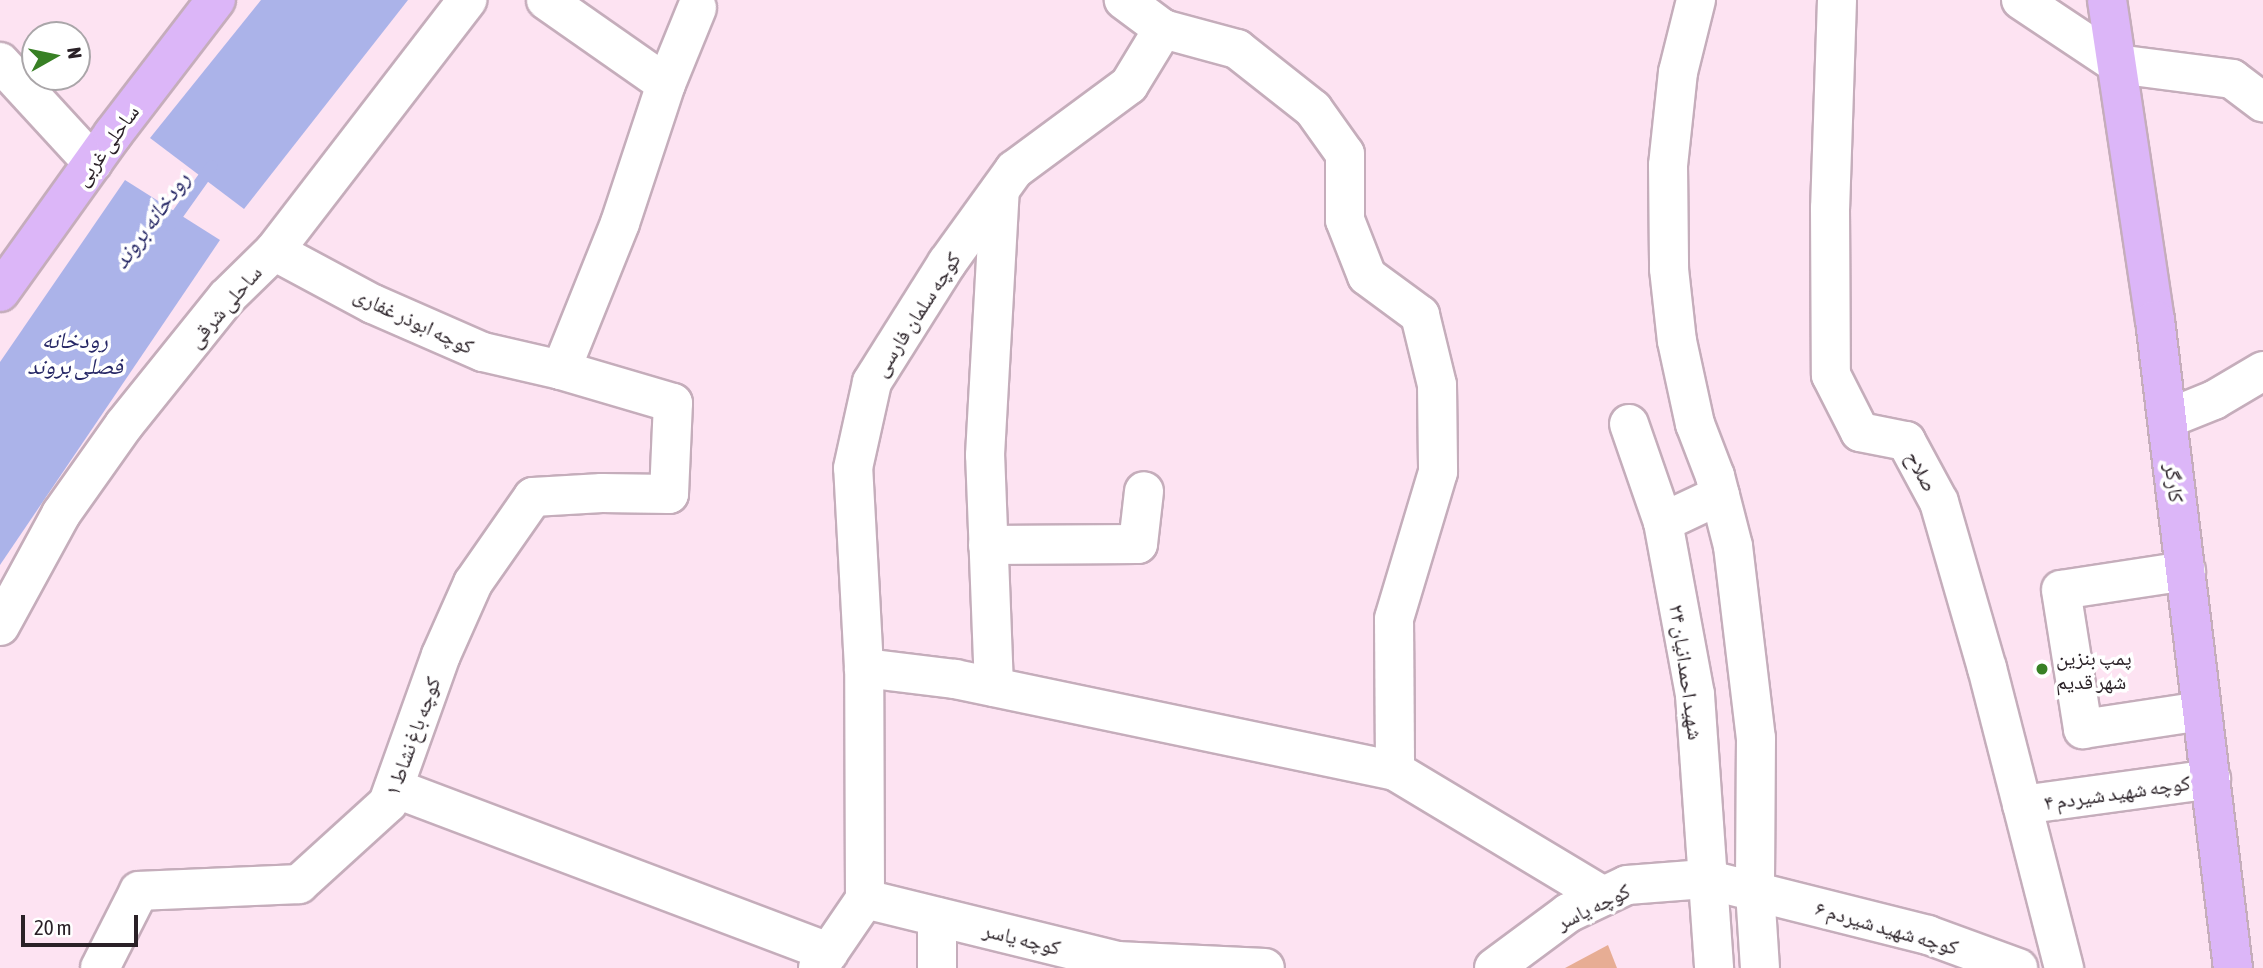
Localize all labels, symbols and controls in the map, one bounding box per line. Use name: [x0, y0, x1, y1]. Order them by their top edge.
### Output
north arrow: [21, 21, 91, 91]
text: N: [63, 46, 87, 60]
street label: ساحلی غربی: [68, 99, 144, 191]
water label: رودخانه بروند: [107, 166, 195, 274]
street label: کوچه سلمان فارسی: [867, 247, 965, 381]
street label: ساحلی شرقی: [182, 260, 266, 352]
street label: کوچه ابوذر غفاری: [350, 281, 478, 359]
water label: رودخانه فصلی بروند: [27, 326, 123, 380]
street label: صلاح: [1901, 446, 1943, 496]
street label: کارگر: [2160, 462, 2190, 504]
street label: شهید احمدانیان ۲۴: [1665, 602, 1709, 742]
place label: پمپ بنزین شهر قدیم: [2056, 644, 2132, 694]
marker: پمپ بنزین شهر قدیم: [2034, 661, 2050, 677]
street label: کوچه باغ نشاط ۱: [379, 673, 445, 799]
street label: کوچه شهید شیردم ۴: [2042, 769, 2192, 815]
street label: کوچه یاسر: [1552, 877, 1634, 935]
street label: کوچه شهید شیردم ۶: [1813, 895, 1961, 959]
scale bar: [24, 902, 142, 946]
text: 20 m: [34, 915, 72, 939]
street label: کوچه یاسر: [981, 916, 1063, 960]

